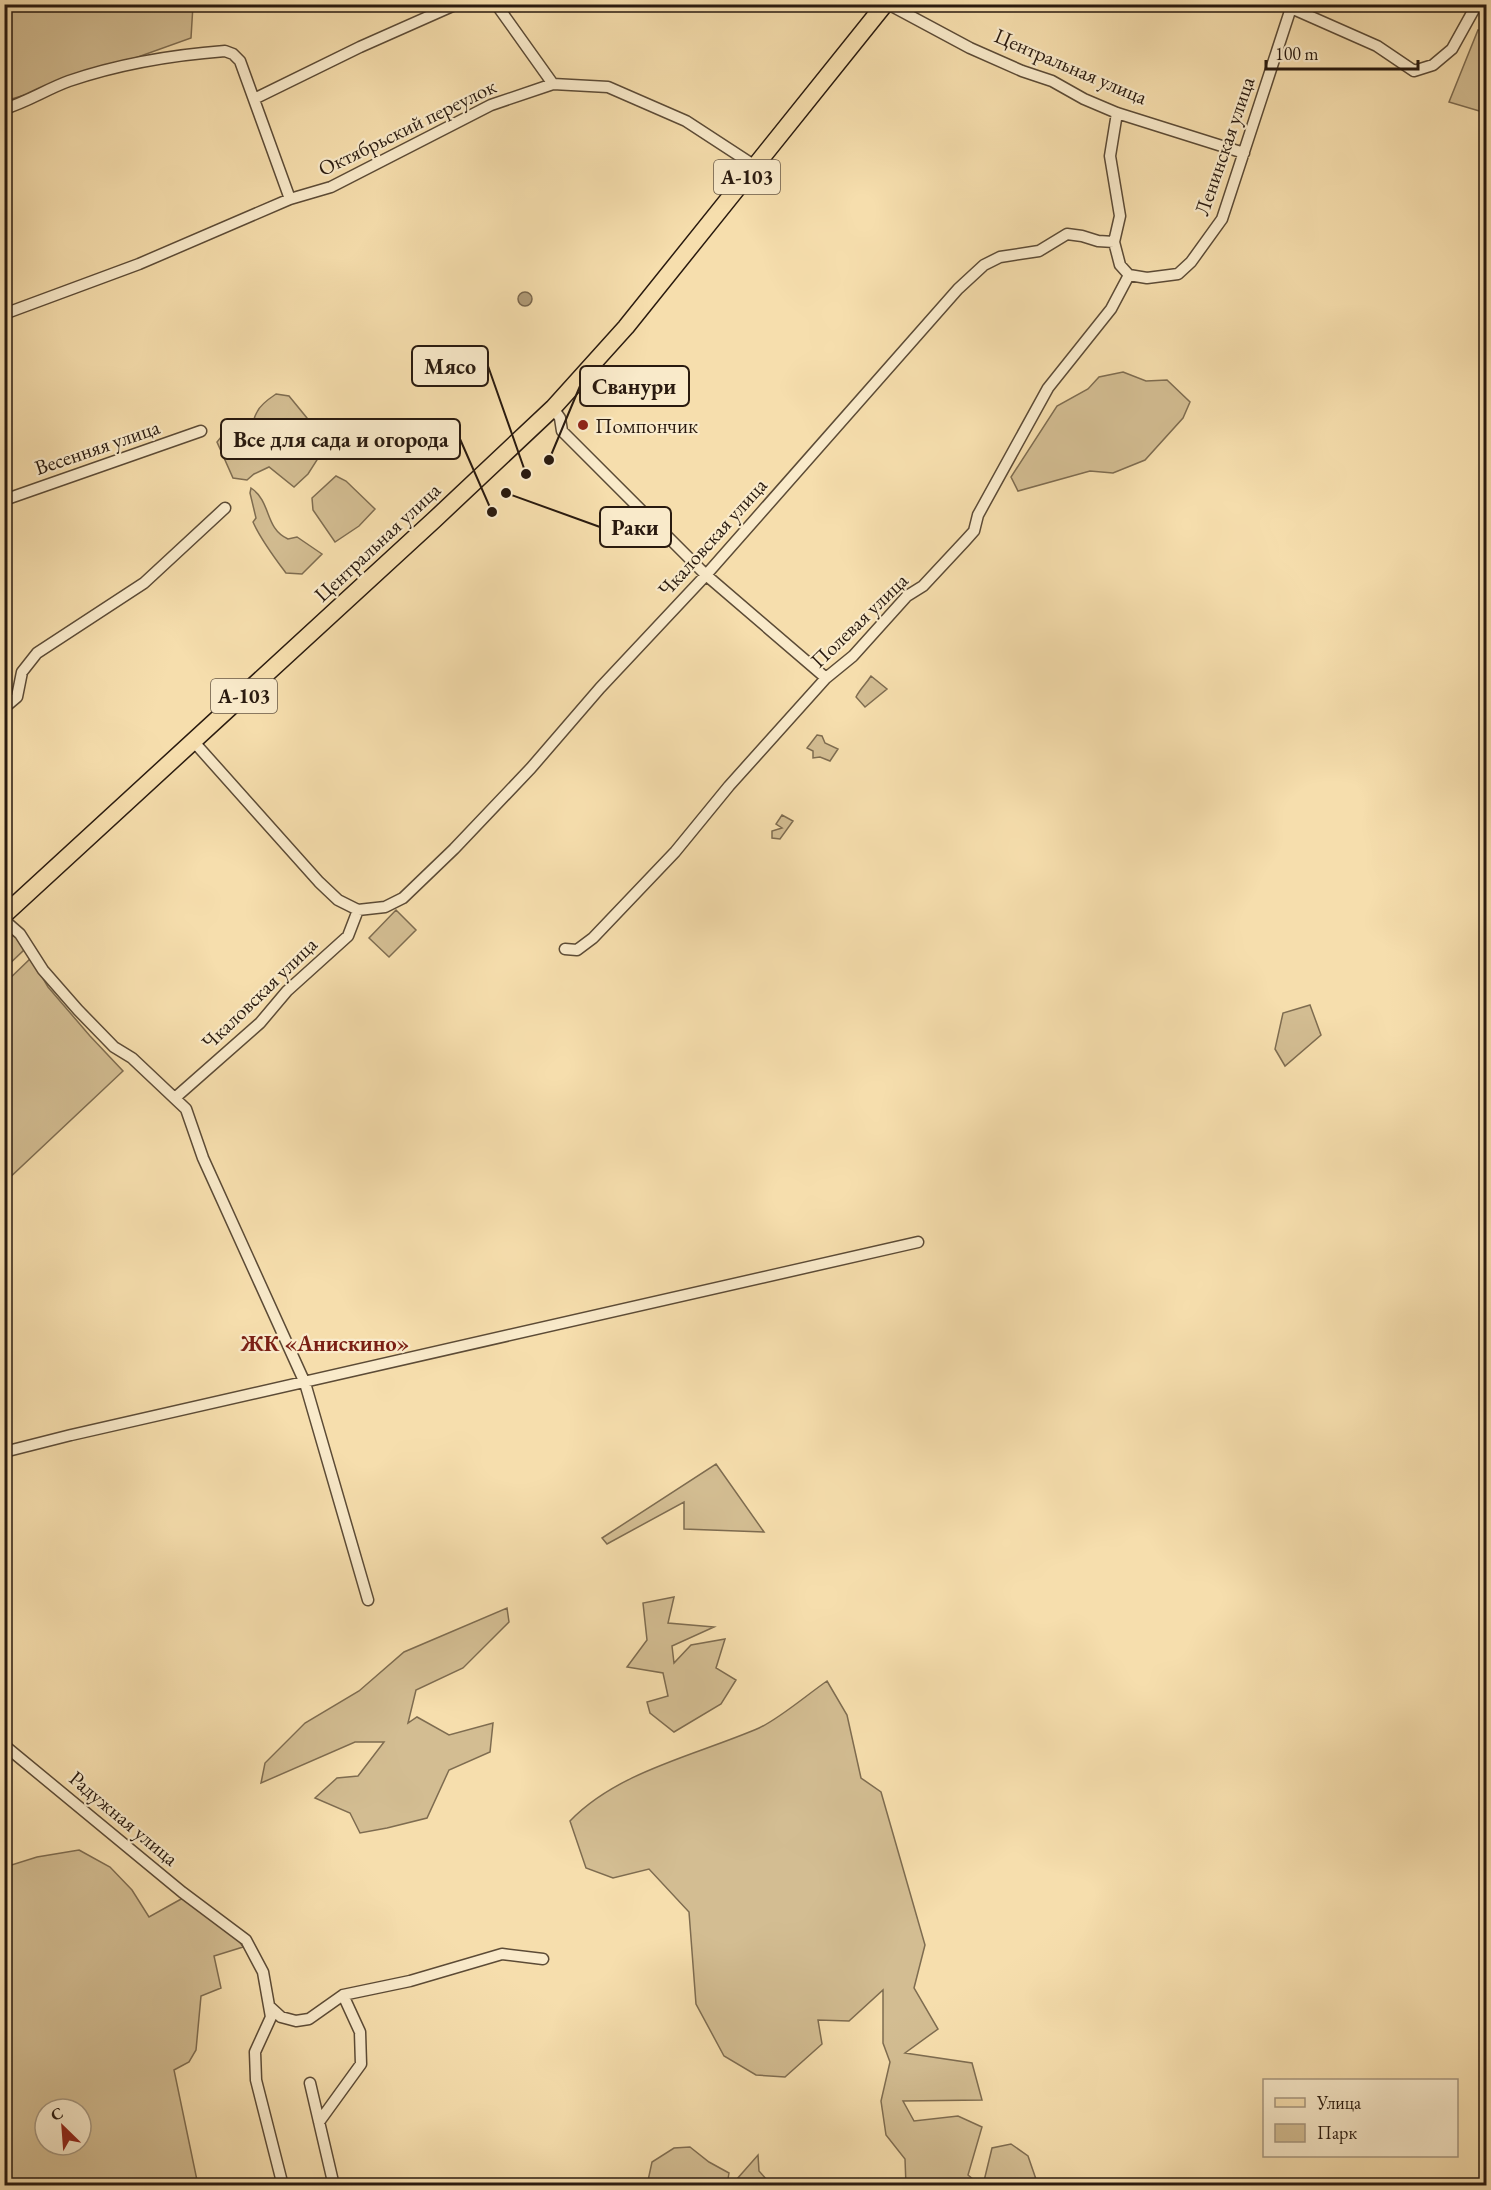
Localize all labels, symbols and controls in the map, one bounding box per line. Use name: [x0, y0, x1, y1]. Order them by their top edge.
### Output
street label: Центральная улица: [991, 22, 1152, 111]
scale bar: [1266, 33, 1418, 71]
text: 100 m: [1275, 42, 1319, 65]
street label: Октябрьский переулок: [314, 72, 500, 182]
street label: Ленинская улица: [1188, 72, 1261, 219]
road number: А-103: [714, 160, 780, 194]
callout: Мясо: [412, 346, 488, 386]
text: Мясо: [424, 352, 476, 381]
callout: Сванури: [580, 366, 689, 406]
text: Сванури: [592, 372, 676, 401]
place label: Помпончик: [595, 412, 698, 439]
street label: Весенняя улица: [31, 413, 164, 481]
marker: Помпончик: [576, 418, 590, 432]
callout: Все для сада и огорода: [221, 419, 460, 459]
text: Все для сада и огорода: [233, 425, 449, 454]
street label: Чкаловская улица: [652, 472, 773, 602]
street label: Центральная улица: [308, 476, 446, 608]
callout: Раки: [600, 507, 671, 547]
text: Раки: [611, 513, 659, 542]
street label: Полевая улица: [804, 566, 914, 673]
road number: А-103: [211, 679, 277, 713]
street label: Чкаловская улица: [195, 931, 323, 1055]
district label: ЖК «Анискино»: [240, 1329, 409, 1358]
street label: Радужная улица: [64, 1764, 185, 1872]
legend: [1263, 2079, 1458, 2157]
text: Улица: [1316, 2091, 1362, 2114]
north arrow: [33, 2097, 93, 2157]
text: С: [47, 2102, 66, 2126]
text: Парк: [1317, 2121, 1357, 2144]

